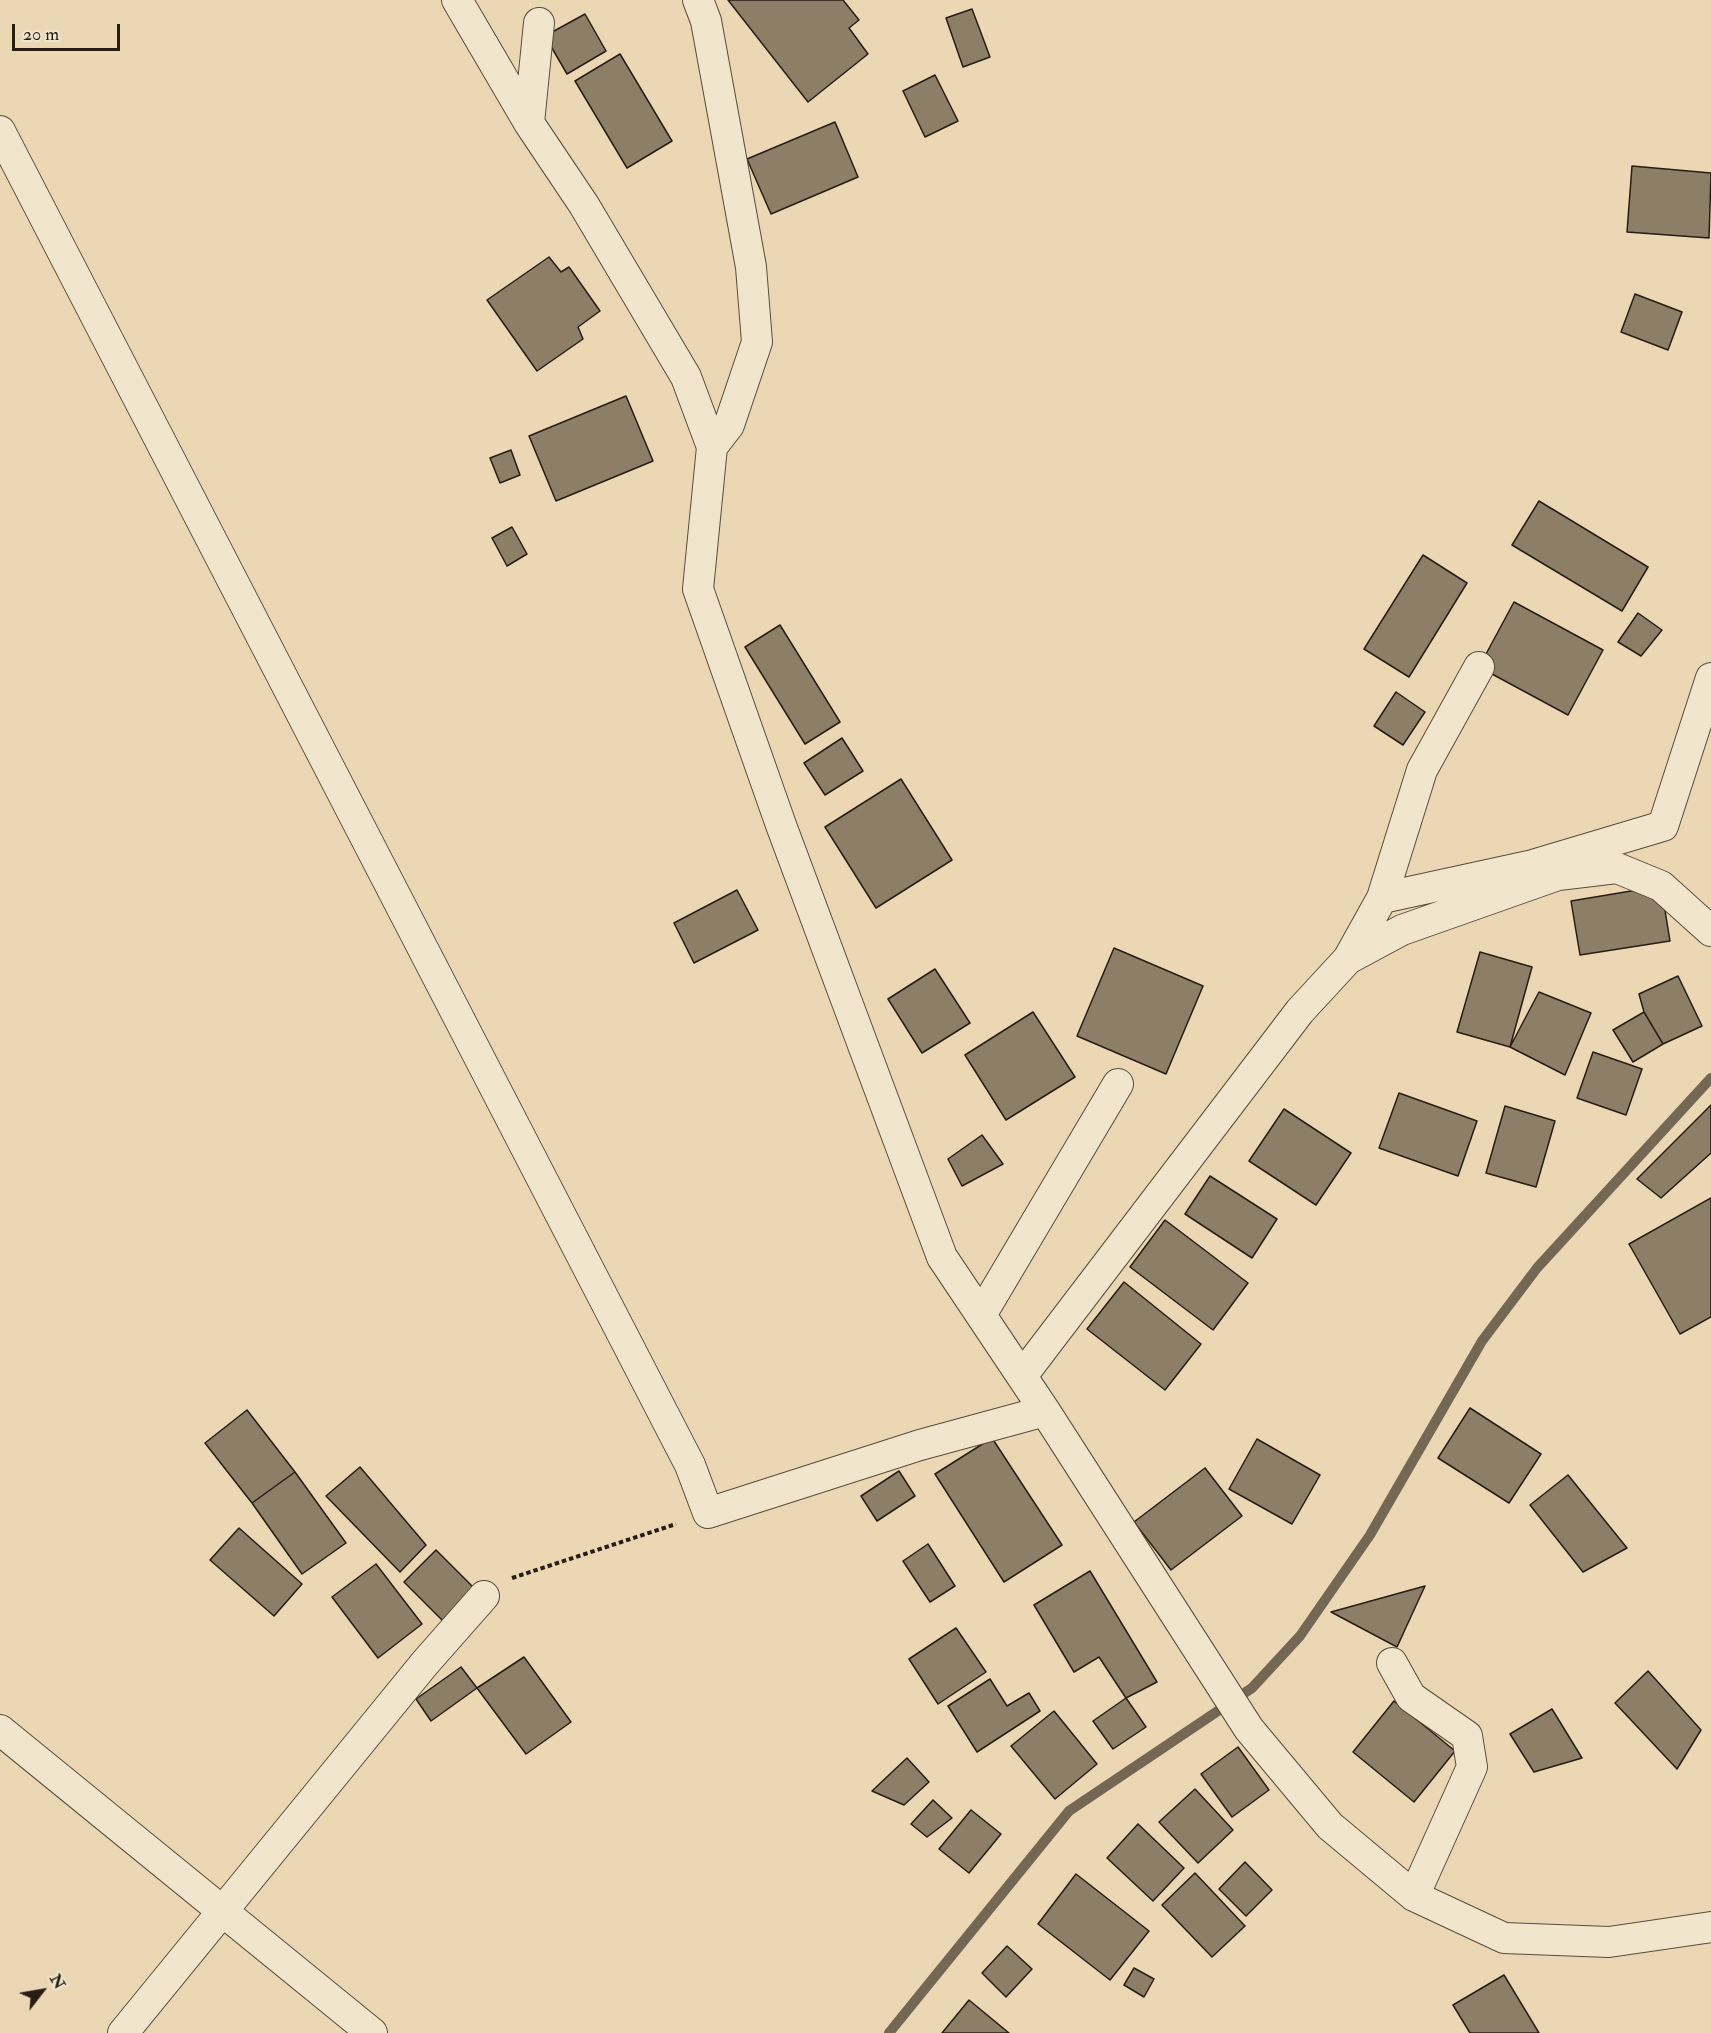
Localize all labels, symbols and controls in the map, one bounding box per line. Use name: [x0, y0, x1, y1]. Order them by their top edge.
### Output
scale bar: [15, 12, 123, 50]
text: 20 m: [23, 23, 59, 46]
north arrow: [12, 1961, 72, 2021]
text: N: [45, 1970, 70, 1993]

